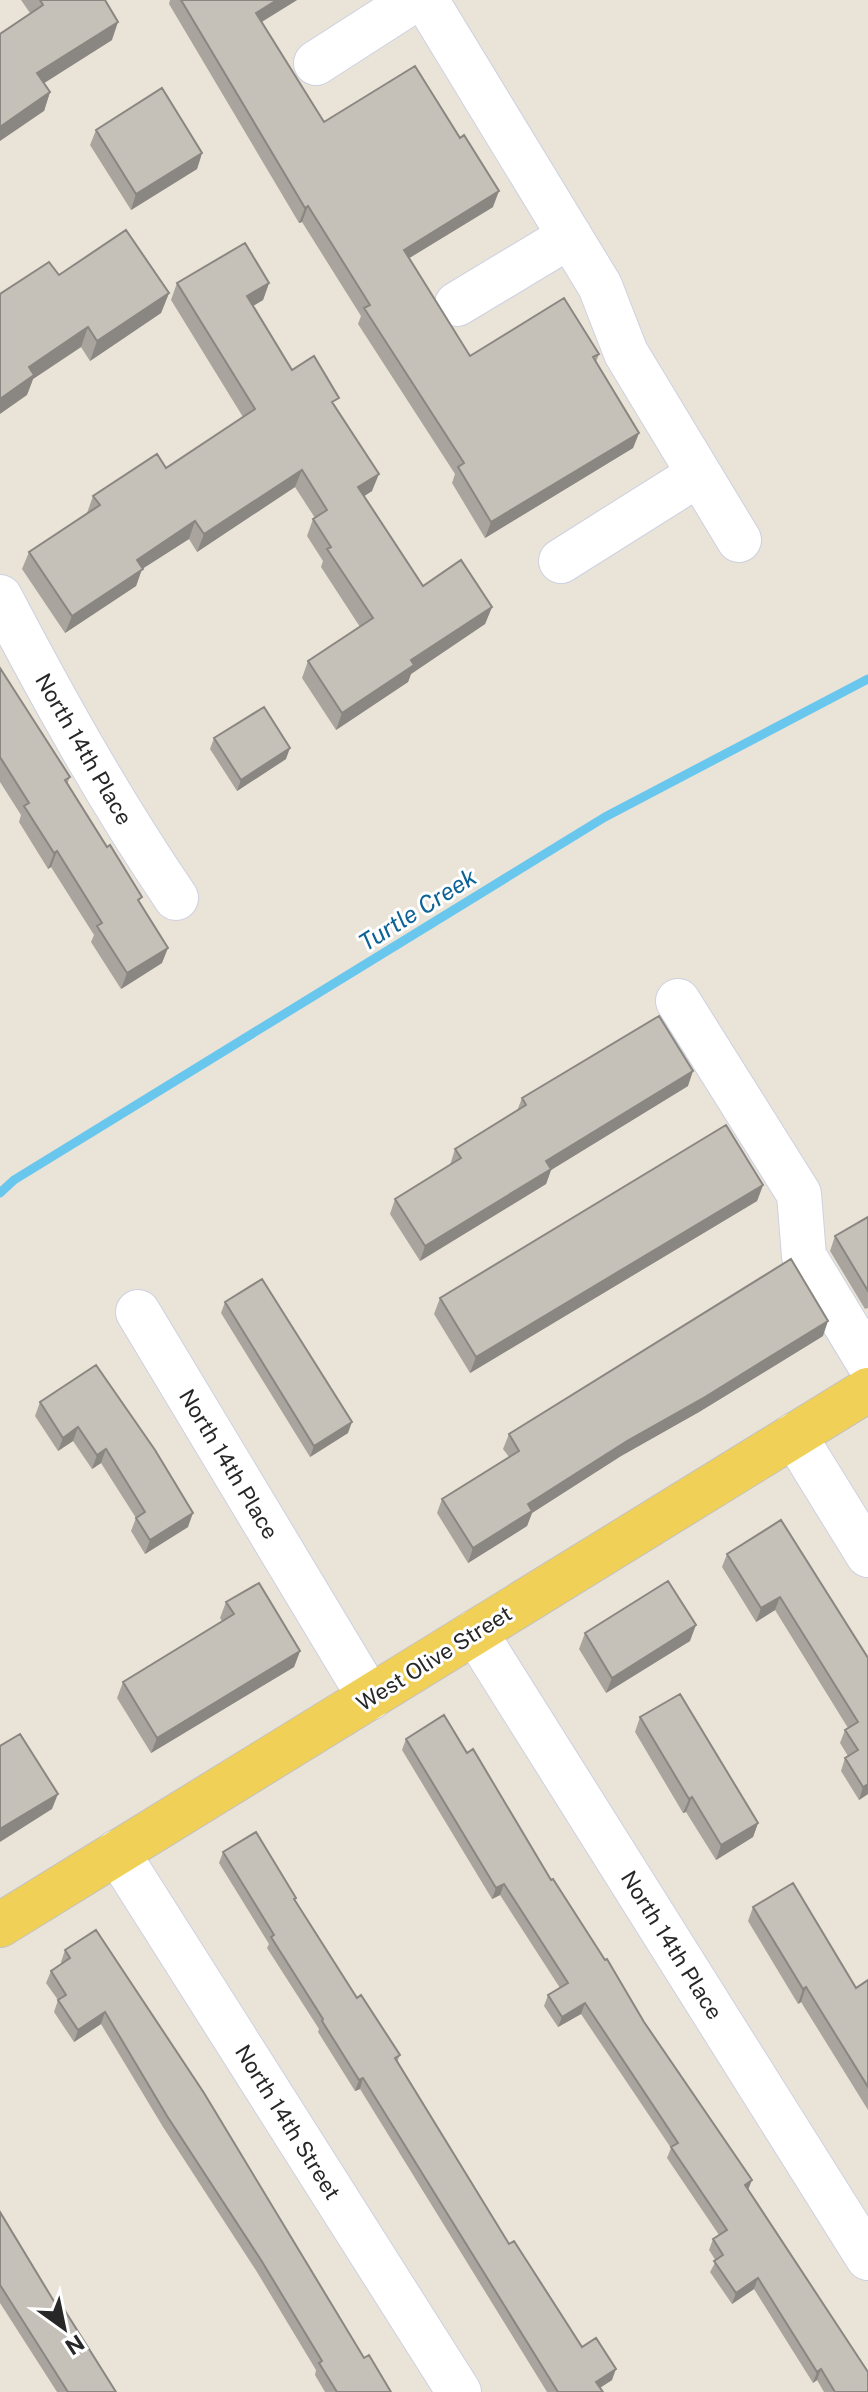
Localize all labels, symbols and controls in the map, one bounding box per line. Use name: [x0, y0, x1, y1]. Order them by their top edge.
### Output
street label: North 14th Place: [30, 669, 138, 829]
water label: Turtle Creek: [354, 862, 481, 956]
street label: North 14th Place: [174, 1384, 284, 1544]
street label: West Olive Street: [352, 1600, 516, 1716]
street label: North 14th Place: [616, 1866, 728, 2024]
street label: North 14th Street: [230, 2040, 346, 2204]
north arrow: [24, 2288, 104, 2368]
text: N: [61, 2329, 89, 2360]

